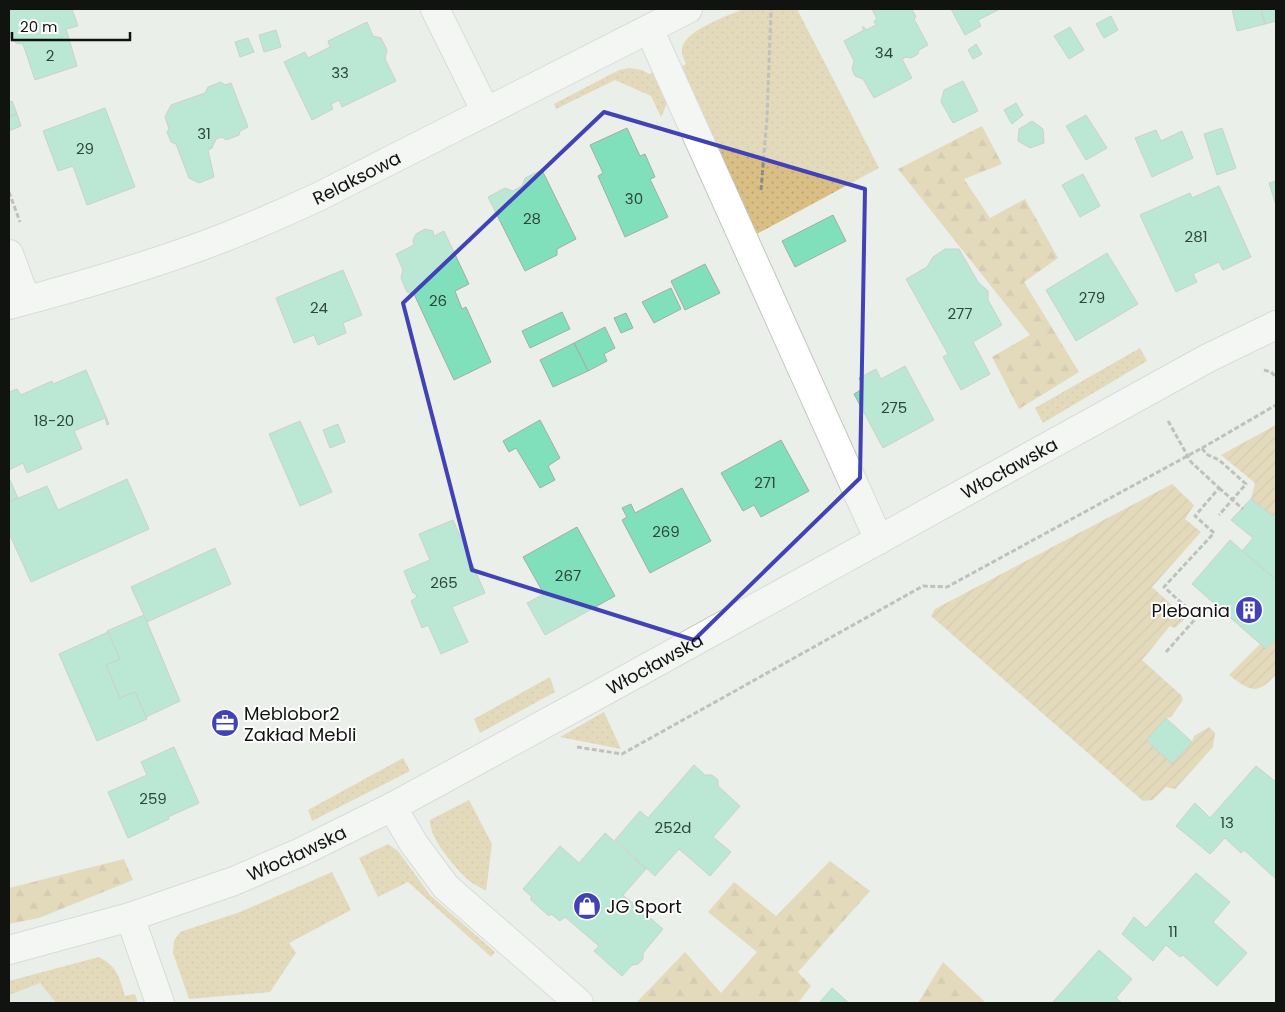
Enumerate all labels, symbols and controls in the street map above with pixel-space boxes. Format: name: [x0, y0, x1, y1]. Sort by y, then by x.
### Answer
scale bar: [12, 10, 130, 42]
text: 20 m: [20, 16, 58, 37]
house number: 34: [875, 42, 893, 63]
house number: 2: [46, 45, 54, 66]
house number: 33: [331, 62, 349, 83]
house number: 31: [197, 123, 211, 144]
house number: 29: [76, 138, 94, 159]
street label: Relaksowa: [308, 145, 405, 210]
house number: 30: [625, 188, 643, 209]
house number: 28: [523, 208, 541, 229]
house number: 281: [1185, 226, 1207, 247]
house number: 279: [1079, 287, 1105, 308]
house number: 26: [429, 290, 447, 311]
house number: 24: [310, 297, 328, 318]
house number: 277: [947, 303, 973, 324]
house number: 275: [881, 397, 907, 418]
house number: 18-20: [34, 410, 74, 431]
street label: Włocławska: [956, 431, 1062, 505]
house number: 271: [754, 472, 776, 493]
house number: 269: [652, 521, 680, 542]
house number: 267: [555, 565, 581, 586]
house number: 265: [430, 572, 458, 593]
building icon: Plebania: [1234, 595, 1264, 625]
place label: Plebania: [1152, 598, 1230, 623]
street label: Włocławska: [602, 627, 707, 700]
place label: Meblobor2 Zakład Mebli: [244, 701, 357, 747]
office icon: Meblobor2 Zakład Mebli: [210, 708, 240, 738]
house number: 259: [139, 788, 167, 809]
house number: 13: [1220, 812, 1234, 833]
house number: 252d: [655, 817, 691, 838]
street label: Włocławska: [243, 819, 350, 886]
shop icon: JG Sport: [572, 891, 602, 921]
place label: JG Sport: [606, 894, 682, 919]
house number: 11: [1168, 921, 1178, 942]

